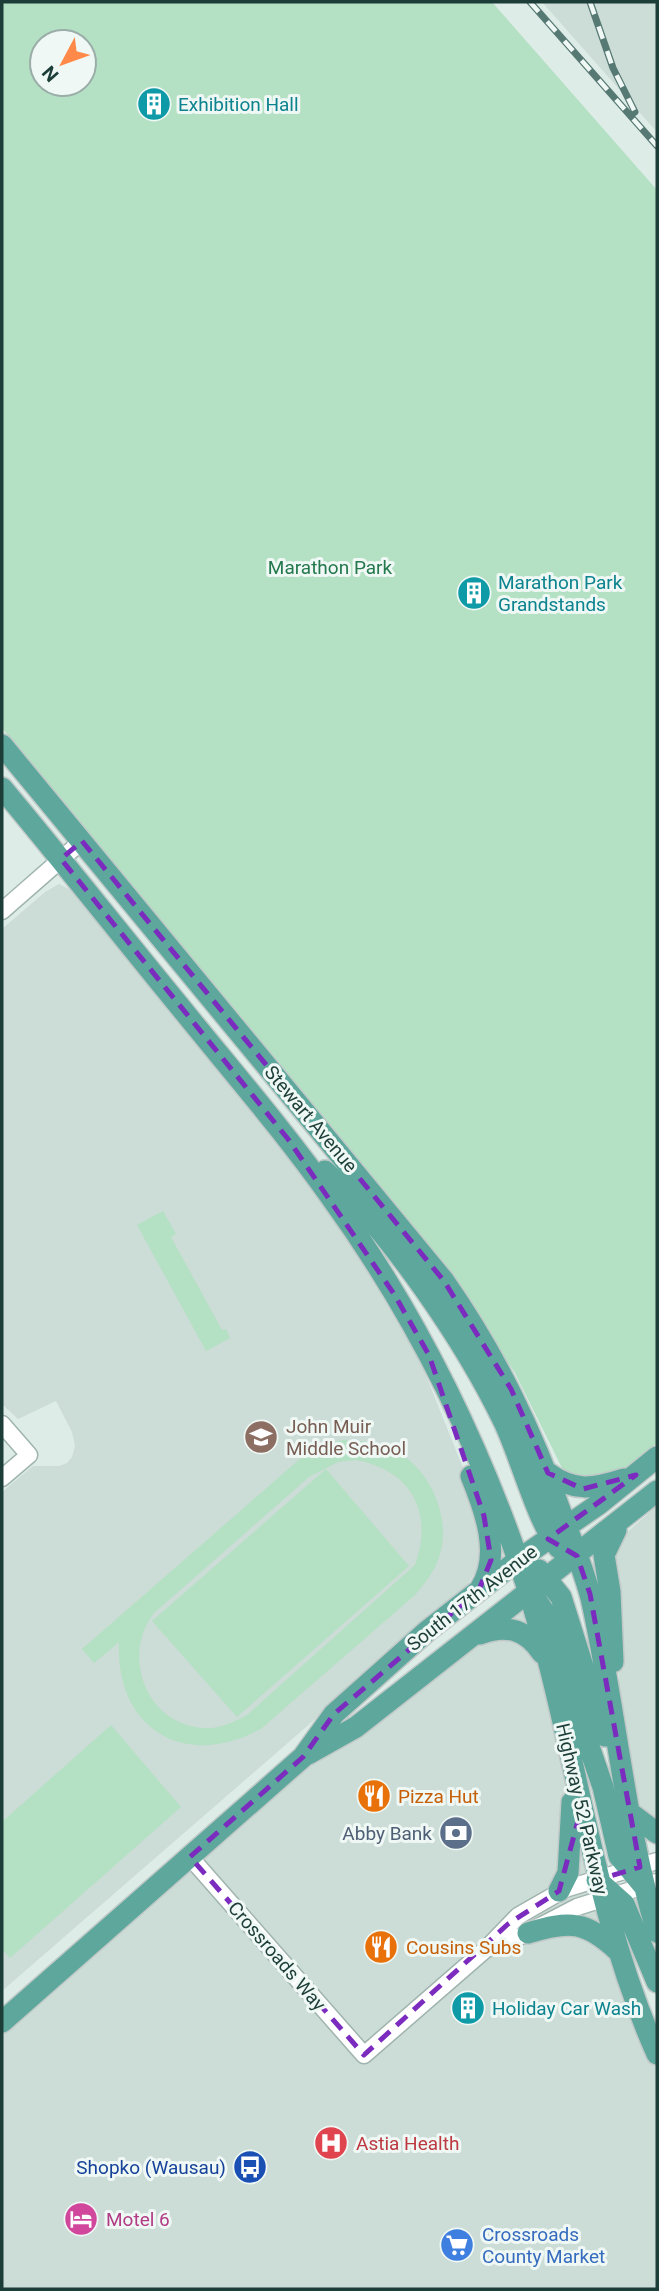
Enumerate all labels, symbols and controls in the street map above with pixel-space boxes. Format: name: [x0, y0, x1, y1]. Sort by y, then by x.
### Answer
north arrow: [28, 28, 98, 98]
text: N: [37, 61, 64, 86]
building icon: Exhibition Hall: [135, 85, 173, 123]
place label: Exhibition Hall: [178, 93, 299, 116]
park label: Marathon Park: [268, 556, 393, 579]
place label: Marathon Park Grandstands: [498, 571, 623, 616]
building icon: Marathon Park Grandstands: [455, 574, 493, 612]
street label: Stewart Avenue: [260, 1061, 362, 1177]
place label: John Muir Middle School: [286, 1415, 406, 1460]
school or university icon: John Muir Middle School: [242, 1418, 280, 1456]
street label: South 17th Avenue: [402, 1540, 542, 1656]
street label: Highway 52 Parkway: [551, 1721, 613, 1897]
restaurant icon: Pizza Hut: [355, 1777, 393, 1815]
place label: Pizza Hut: [398, 1785, 479, 1808]
bank icon: Abby Bank: [437, 1814, 475, 1852]
place label: Abby Bank: [342, 1822, 432, 1845]
street label: Crossroads Way: [223, 1897, 331, 2015]
restaurant icon: Cousins Subs: [362, 1928, 400, 1966]
place label: Cousins Subs: [406, 1936, 521, 1959]
building icon: Holiday Car Wash: [449, 1989, 487, 2027]
place label: Holiday Car Wash: [492, 1997, 641, 2020]
hospital icon: Astia Health: [312, 2124, 350, 2162]
place label: Astia Health: [356, 2132, 459, 2155]
bus stop icon: Shopko (Wausau): [231, 2148, 269, 2186]
place label: Shopko (Wausau): [76, 2156, 226, 2179]
hotel icon: Motel 6: [62, 2200, 100, 2238]
place label: Motel 6: [106, 2208, 170, 2231]
place label: Crossroads County Market: [482, 2223, 605, 2268]
supermarket icon: Crossroads County Market: [438, 2226, 476, 2264]

